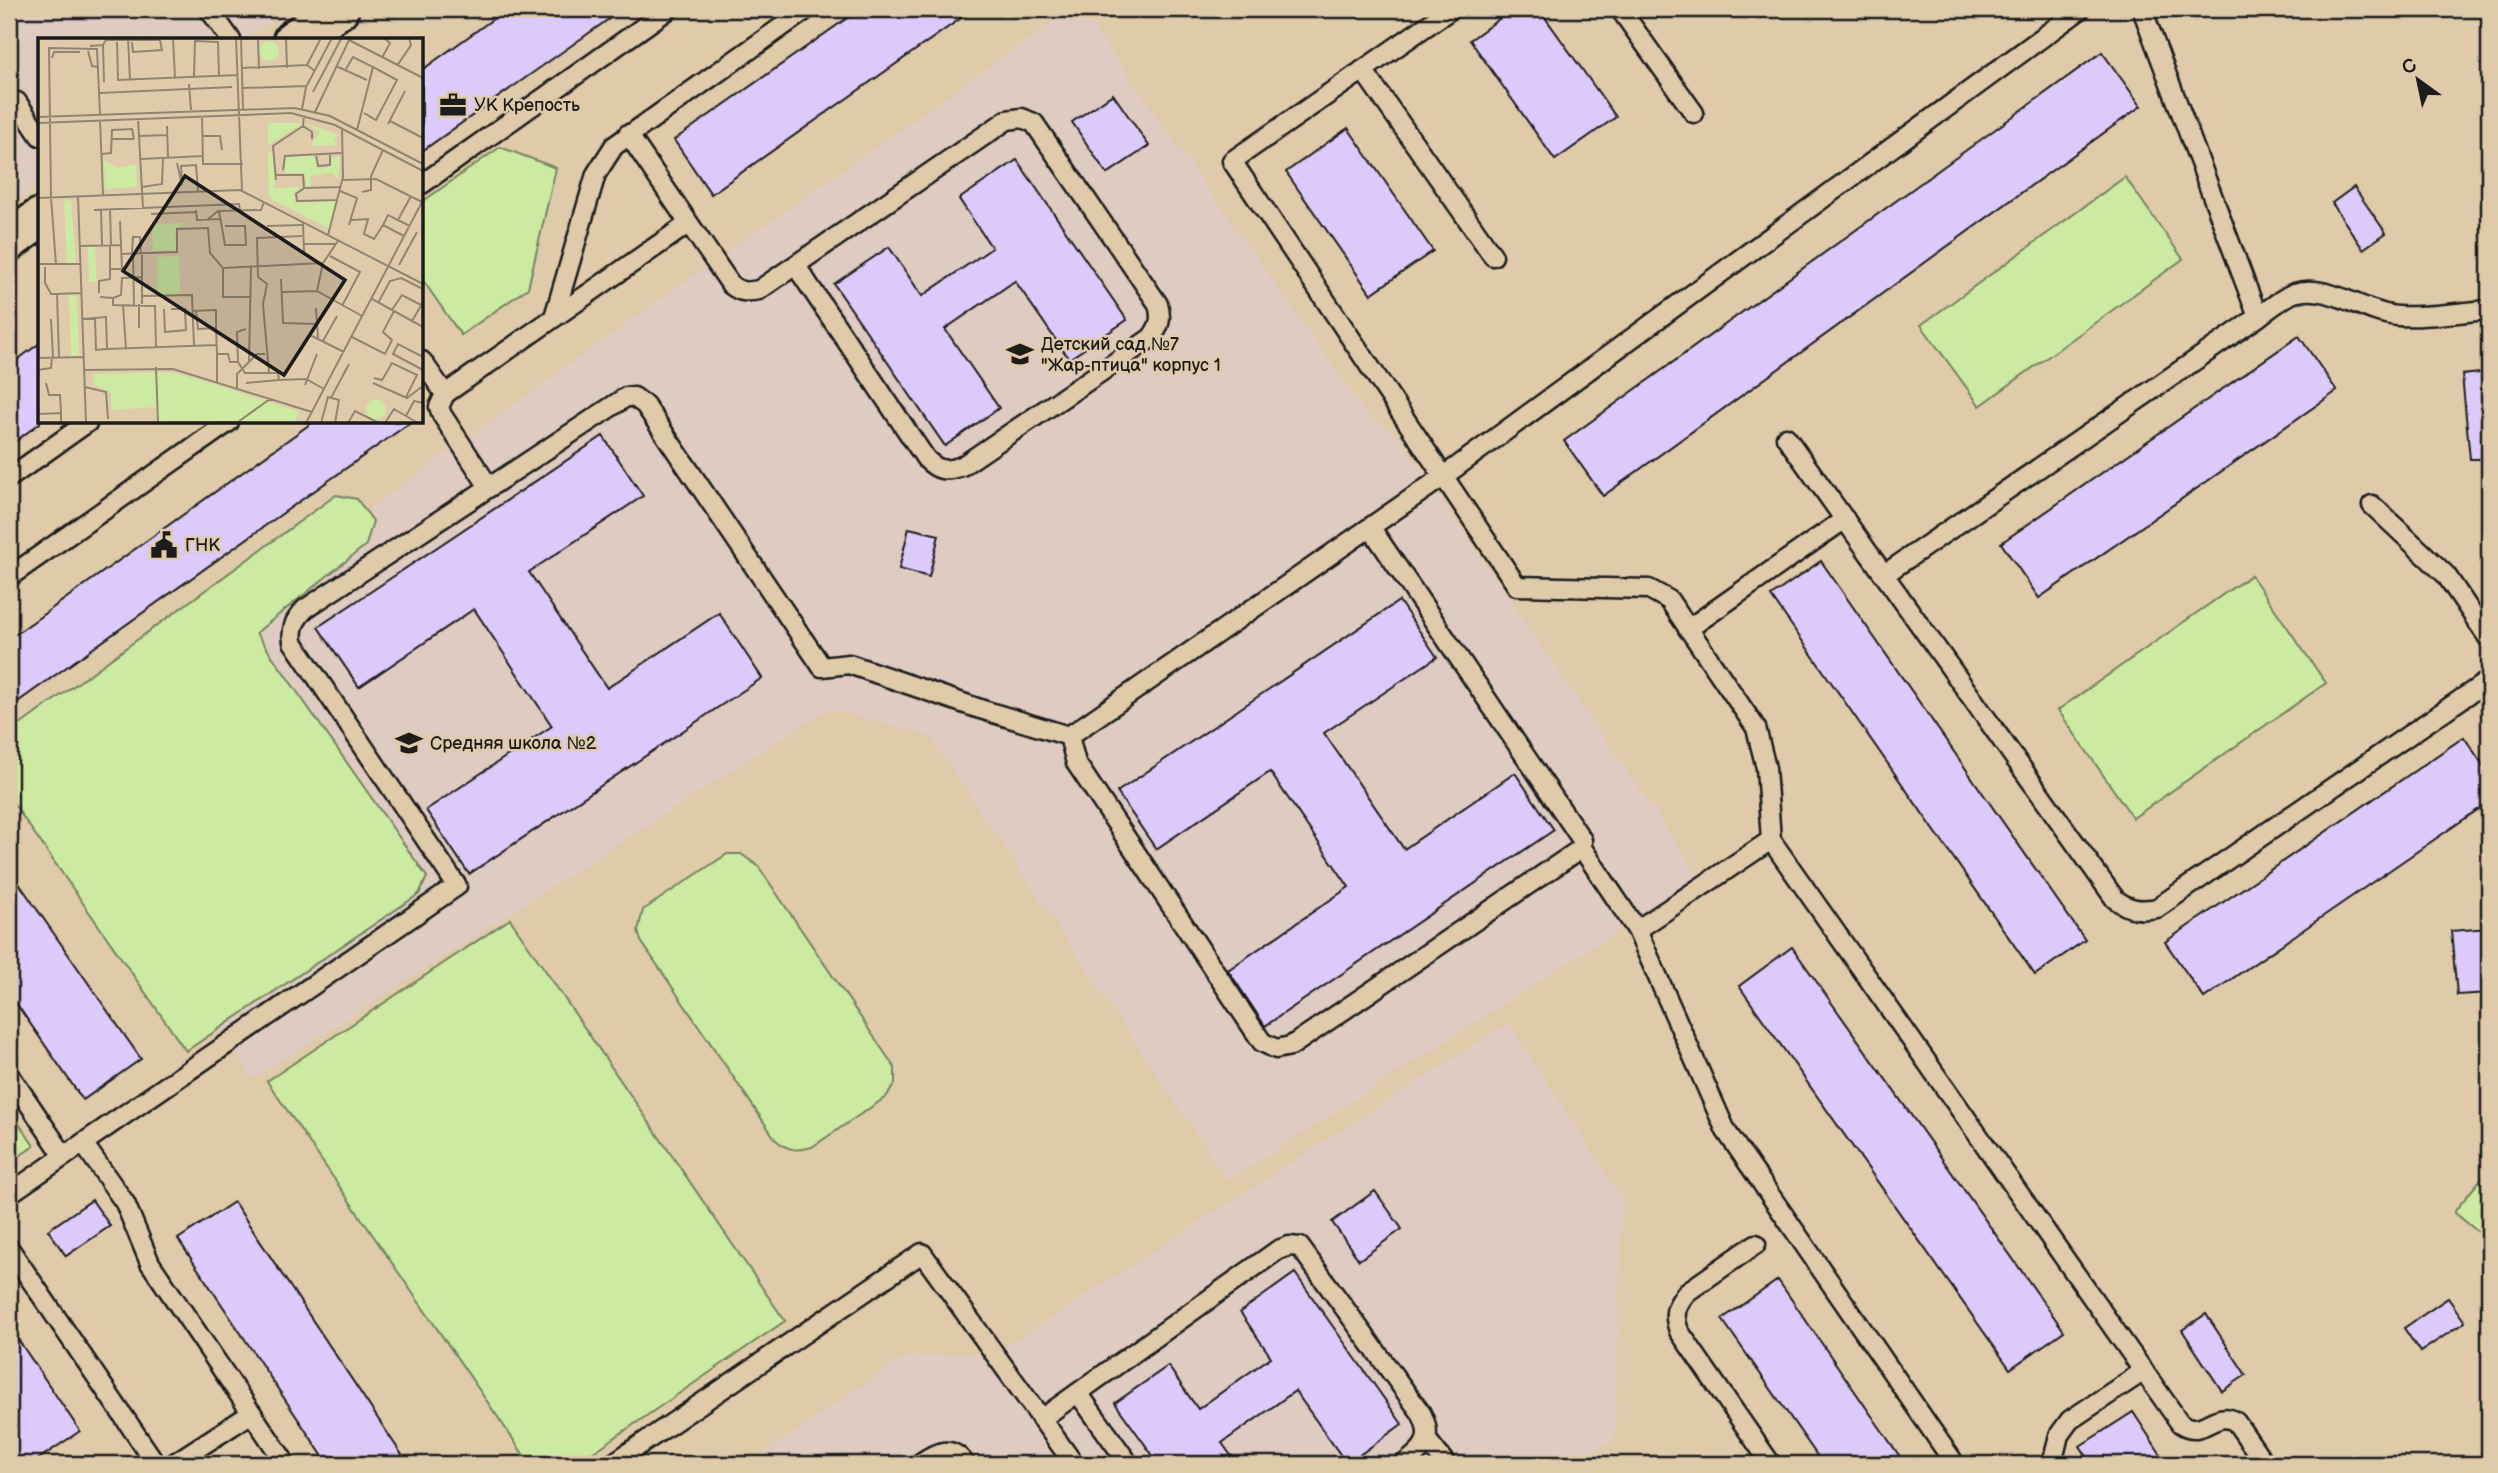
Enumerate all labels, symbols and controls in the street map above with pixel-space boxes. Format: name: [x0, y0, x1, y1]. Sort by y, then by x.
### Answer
inset map: [38, 38, 424, 424]
north arrow: [2382, 46, 2452, 116]
text: С: [2398, 54, 2421, 80]
office icon: УК Крепость: [438, 90, 468, 120]
place label: УК Крепость: [474, 95, 580, 116]
place label: Детский сад №7 "Жар-птица" корпус 1: [1041, 334, 1221, 376]
school or university icon: Детский сад №7 "Жар-птица" корпус 1: [1005, 339, 1035, 369]
public building icon: ГНК: [149, 530, 179, 560]
place label: ГНК: [185, 535, 220, 556]
school or university icon: Средняя школа №2: [394, 728, 424, 758]
place label: Средняя школа №2: [430, 733, 597, 754]

